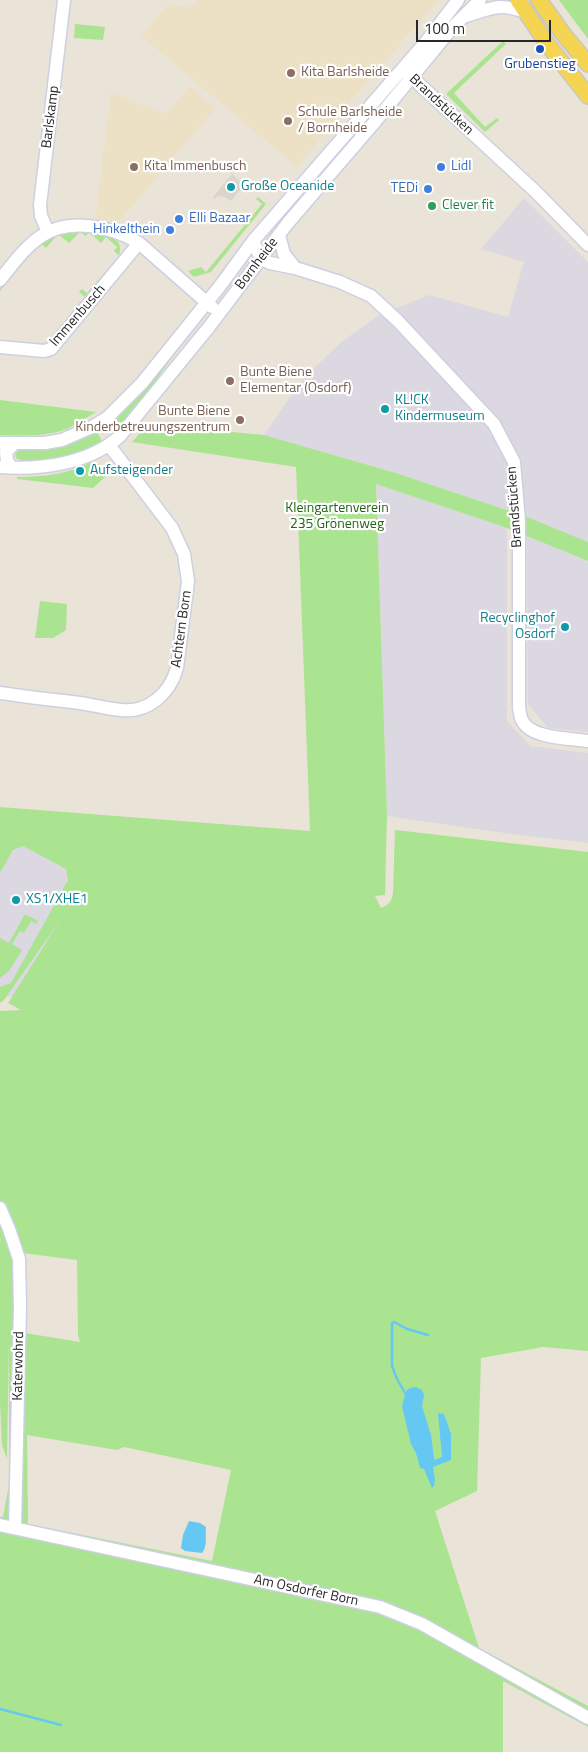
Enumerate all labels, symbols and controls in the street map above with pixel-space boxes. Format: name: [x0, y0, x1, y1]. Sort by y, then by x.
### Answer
scale bar: [418, 10, 553, 42]
text: 100 m: [424, 17, 465, 40]
marker: Grubenstieg: [534, 43, 546, 55]
place label: Grubenstieg: [504, 57, 576, 73]
place label: Kita Barlsheide: [301, 65, 389, 81]
marker: Kita Barlsheide: [285, 67, 297, 79]
street label: Brandstücken: [405, 71, 477, 139]
street label: Barlskamp: [39, 85, 63, 149]
place label: Schule Barlsheide / Bornheide: [298, 105, 402, 138]
marker: Schule Barlsheide / Bornheide: [282, 115, 294, 127]
place label: Kita Immenbusch: [144, 159, 246, 175]
place label: Lidl: [451, 159, 471, 175]
marker: Kita Immenbusch: [128, 161, 140, 173]
marker: Lidl: [435, 161, 447, 173]
place label: Große Oceanide: [241, 179, 334, 195]
marker: Große Oceanide: [225, 181, 237, 193]
place label: TEDi: [391, 181, 418, 197]
marker: TEDi: [422, 183, 434, 195]
place label: Clever fit: [442, 198, 494, 214]
marker: Clever fit: [426, 200, 438, 212]
place label: Elli Bazaar: [189, 211, 250, 227]
marker: Elli Bazaar: [173, 213, 185, 225]
place label: Hinkelthein: [93, 222, 160, 238]
marker: Hinkelthein: [164, 224, 176, 236]
street label: Bornheide: [232, 235, 282, 293]
street label: Immenbusch: [47, 282, 109, 350]
place label: Bunte Biene Elementar (Osdorf): [240, 365, 351, 398]
marker: Bunte Biene Elementar (Osdorf): [224, 375, 236, 387]
place label: KL!CK Kindermuseum: [395, 393, 485, 426]
marker: KL!CK Kindermuseum: [379, 403, 391, 415]
place label: Bunte Biene Kinderbetreuungszentrum: [75, 404, 230, 437]
marker: Bunte Biene Kinderbetreuungszentrum: [234, 414, 246, 426]
place label: Aufsteigender: [90, 463, 173, 479]
marker: Aufsteigender: [74, 465, 86, 477]
street label: Brandstücken: [504, 466, 526, 548]
park label: Kleingartenverein 235 Grönenweg: [285, 501, 389, 534]
street label: Achtern Born: [168, 589, 196, 669]
place label: Recyclinghof Osdorf: [480, 611, 555, 644]
marker: Recyclinghof Osdorf: [559, 621, 571, 633]
place label: XS1/XHE1: [26, 892, 88, 908]
marker: XS1/XHE1: [10, 894, 22, 906]
street label: Katerwohrd: [10, 1331, 28, 1401]
street label: Am Osdorfer Born: [252, 1572, 360, 1610]

